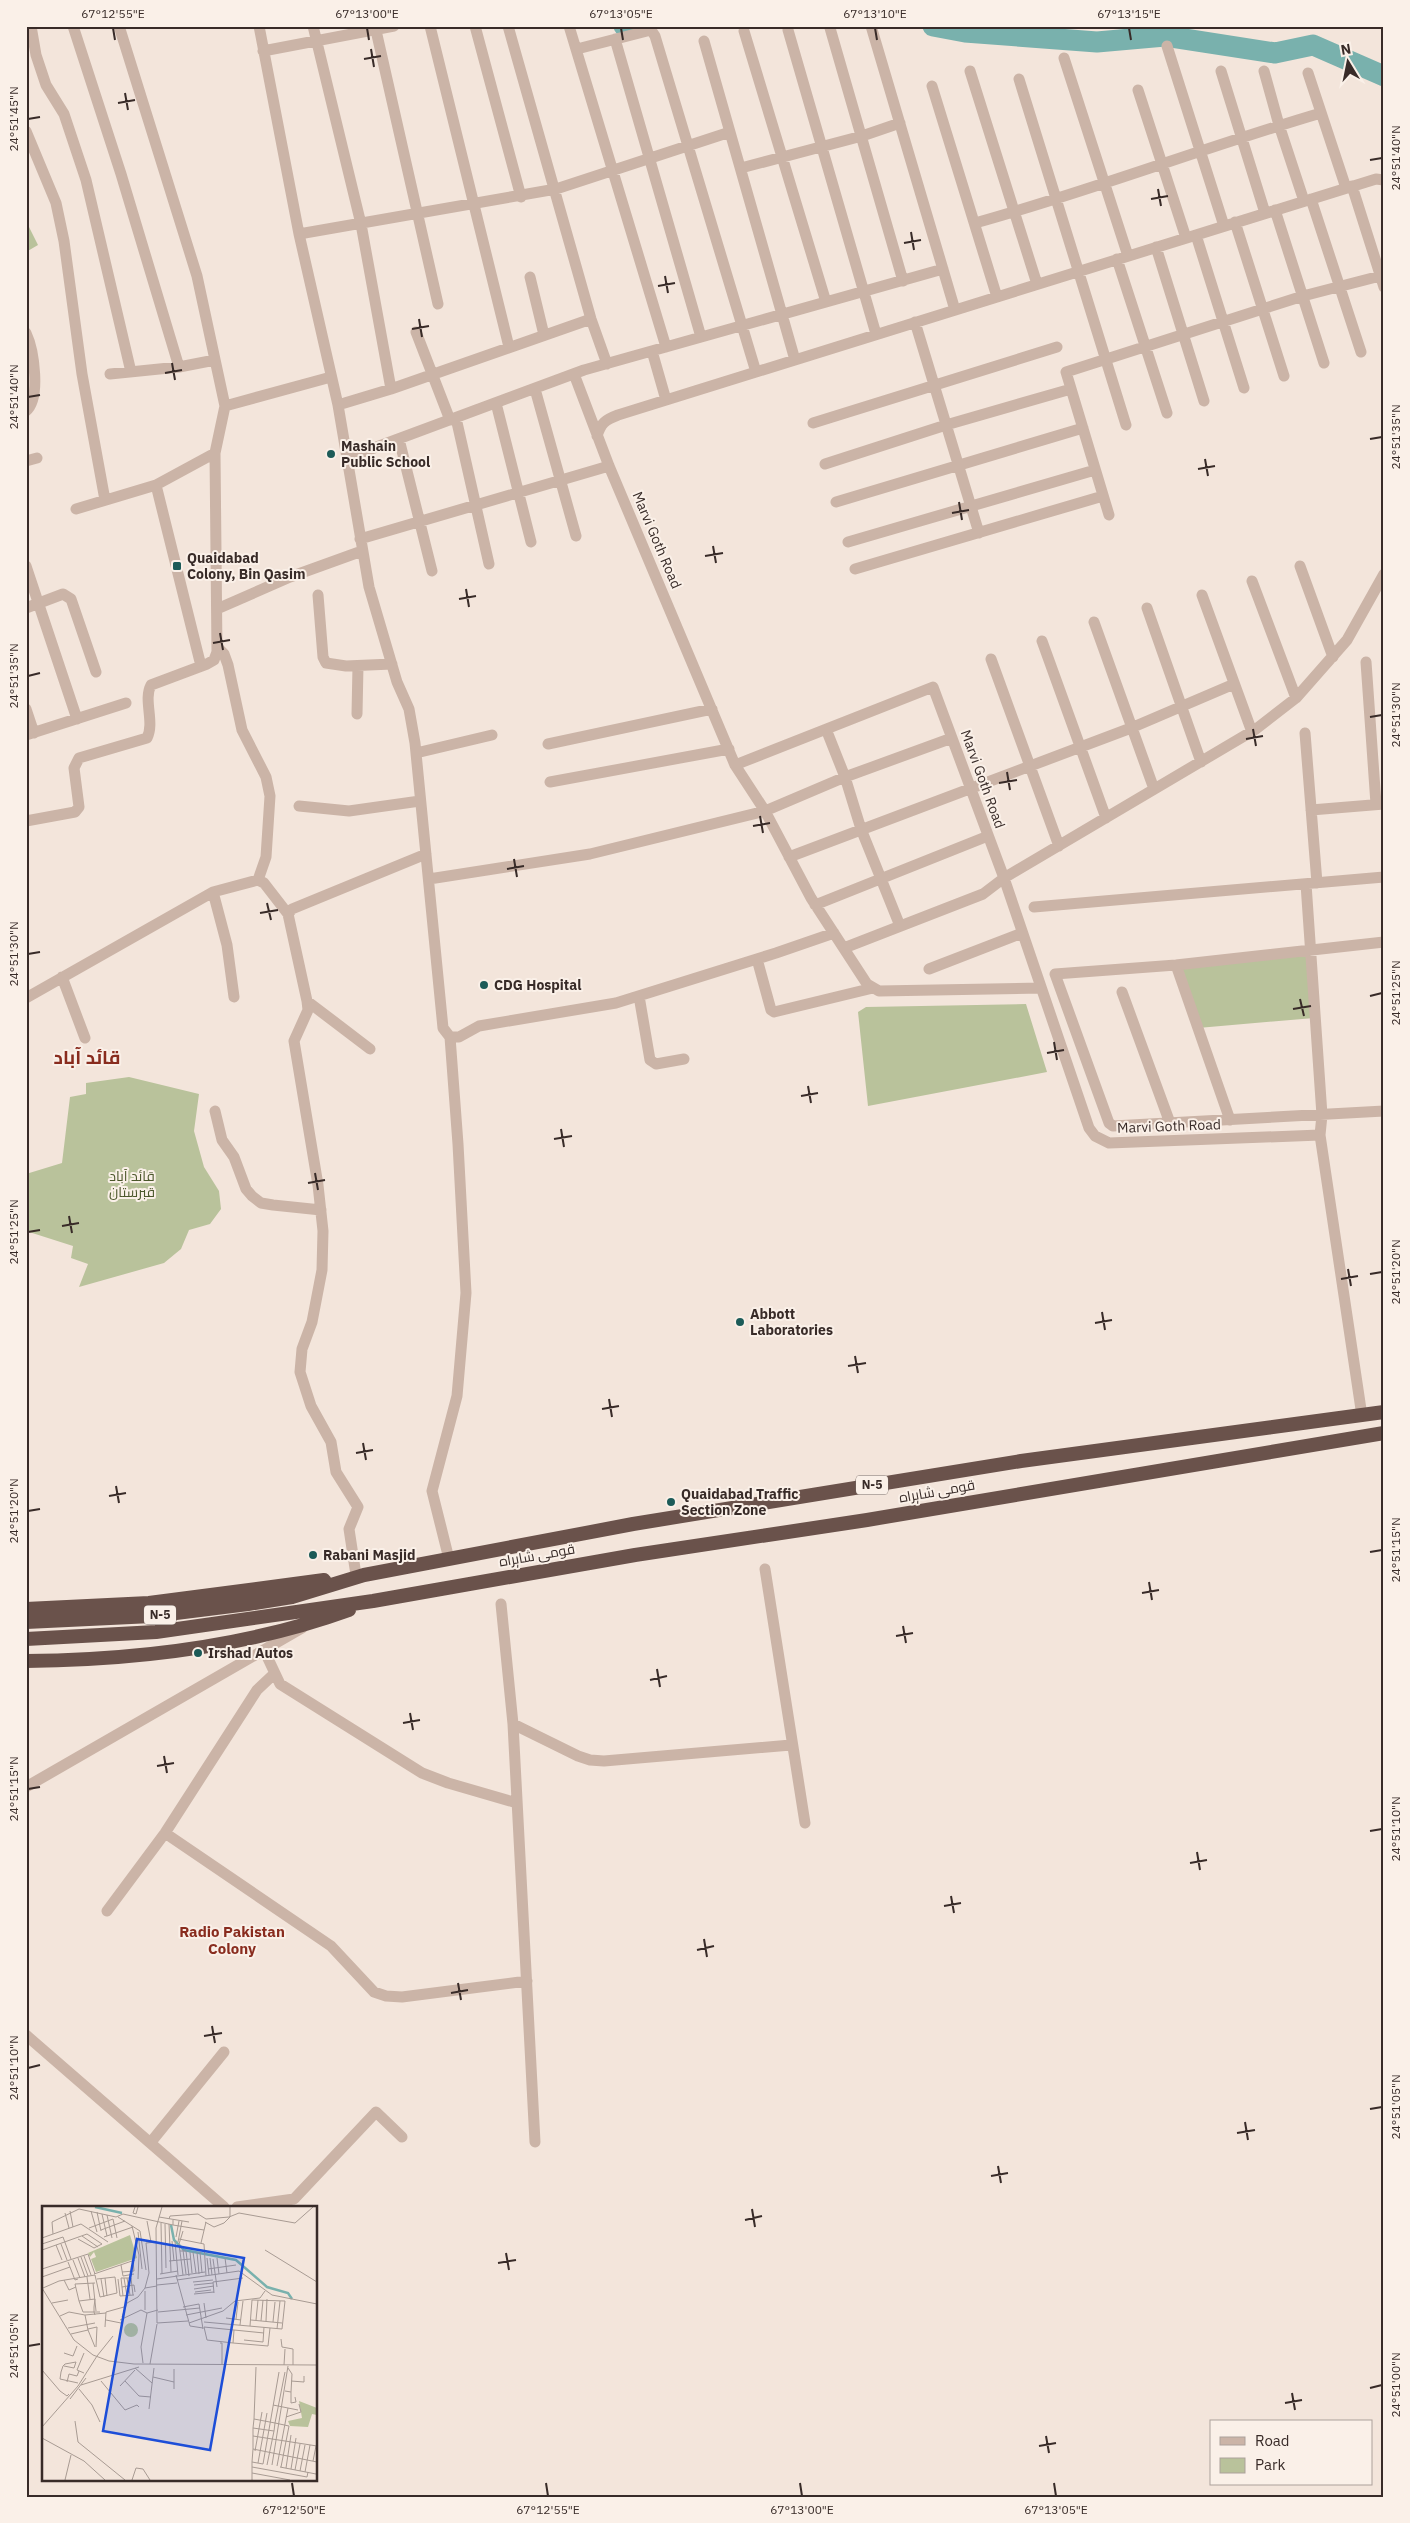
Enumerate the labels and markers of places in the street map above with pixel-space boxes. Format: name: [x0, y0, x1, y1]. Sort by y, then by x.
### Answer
place label: Mashain Public School: [341, 437, 430, 471]
marker: Mashain Public School: [325, 448, 337, 460]
place label: Quaidabad Colony, Bin Qasim: [187, 549, 305, 583]
marker: Quaidabad Colony, Bin Qasim: [171, 560, 183, 572]
place label: CDG Hospital: [494, 976, 581, 994]
marker: CDG Hospital: [478, 979, 490, 991]
place label: Abbott Laboratories: [750, 1305, 833, 1339]
marker: Abbott Laboratories: [734, 1316, 746, 1328]
place label: Quaidabad Traffic Section Zone: [681, 1485, 798, 1519]
marker: Quaidabad Traffic Section Zone: [665, 1496, 677, 1508]
place label: Rabani Masjid: [323, 1546, 415, 1564]
marker: Rabani Masjid: [307, 1549, 319, 1561]
place label: Irshad Autos: [208, 1644, 293, 1662]
marker: Irshad Autos: [192, 1647, 204, 1659]

